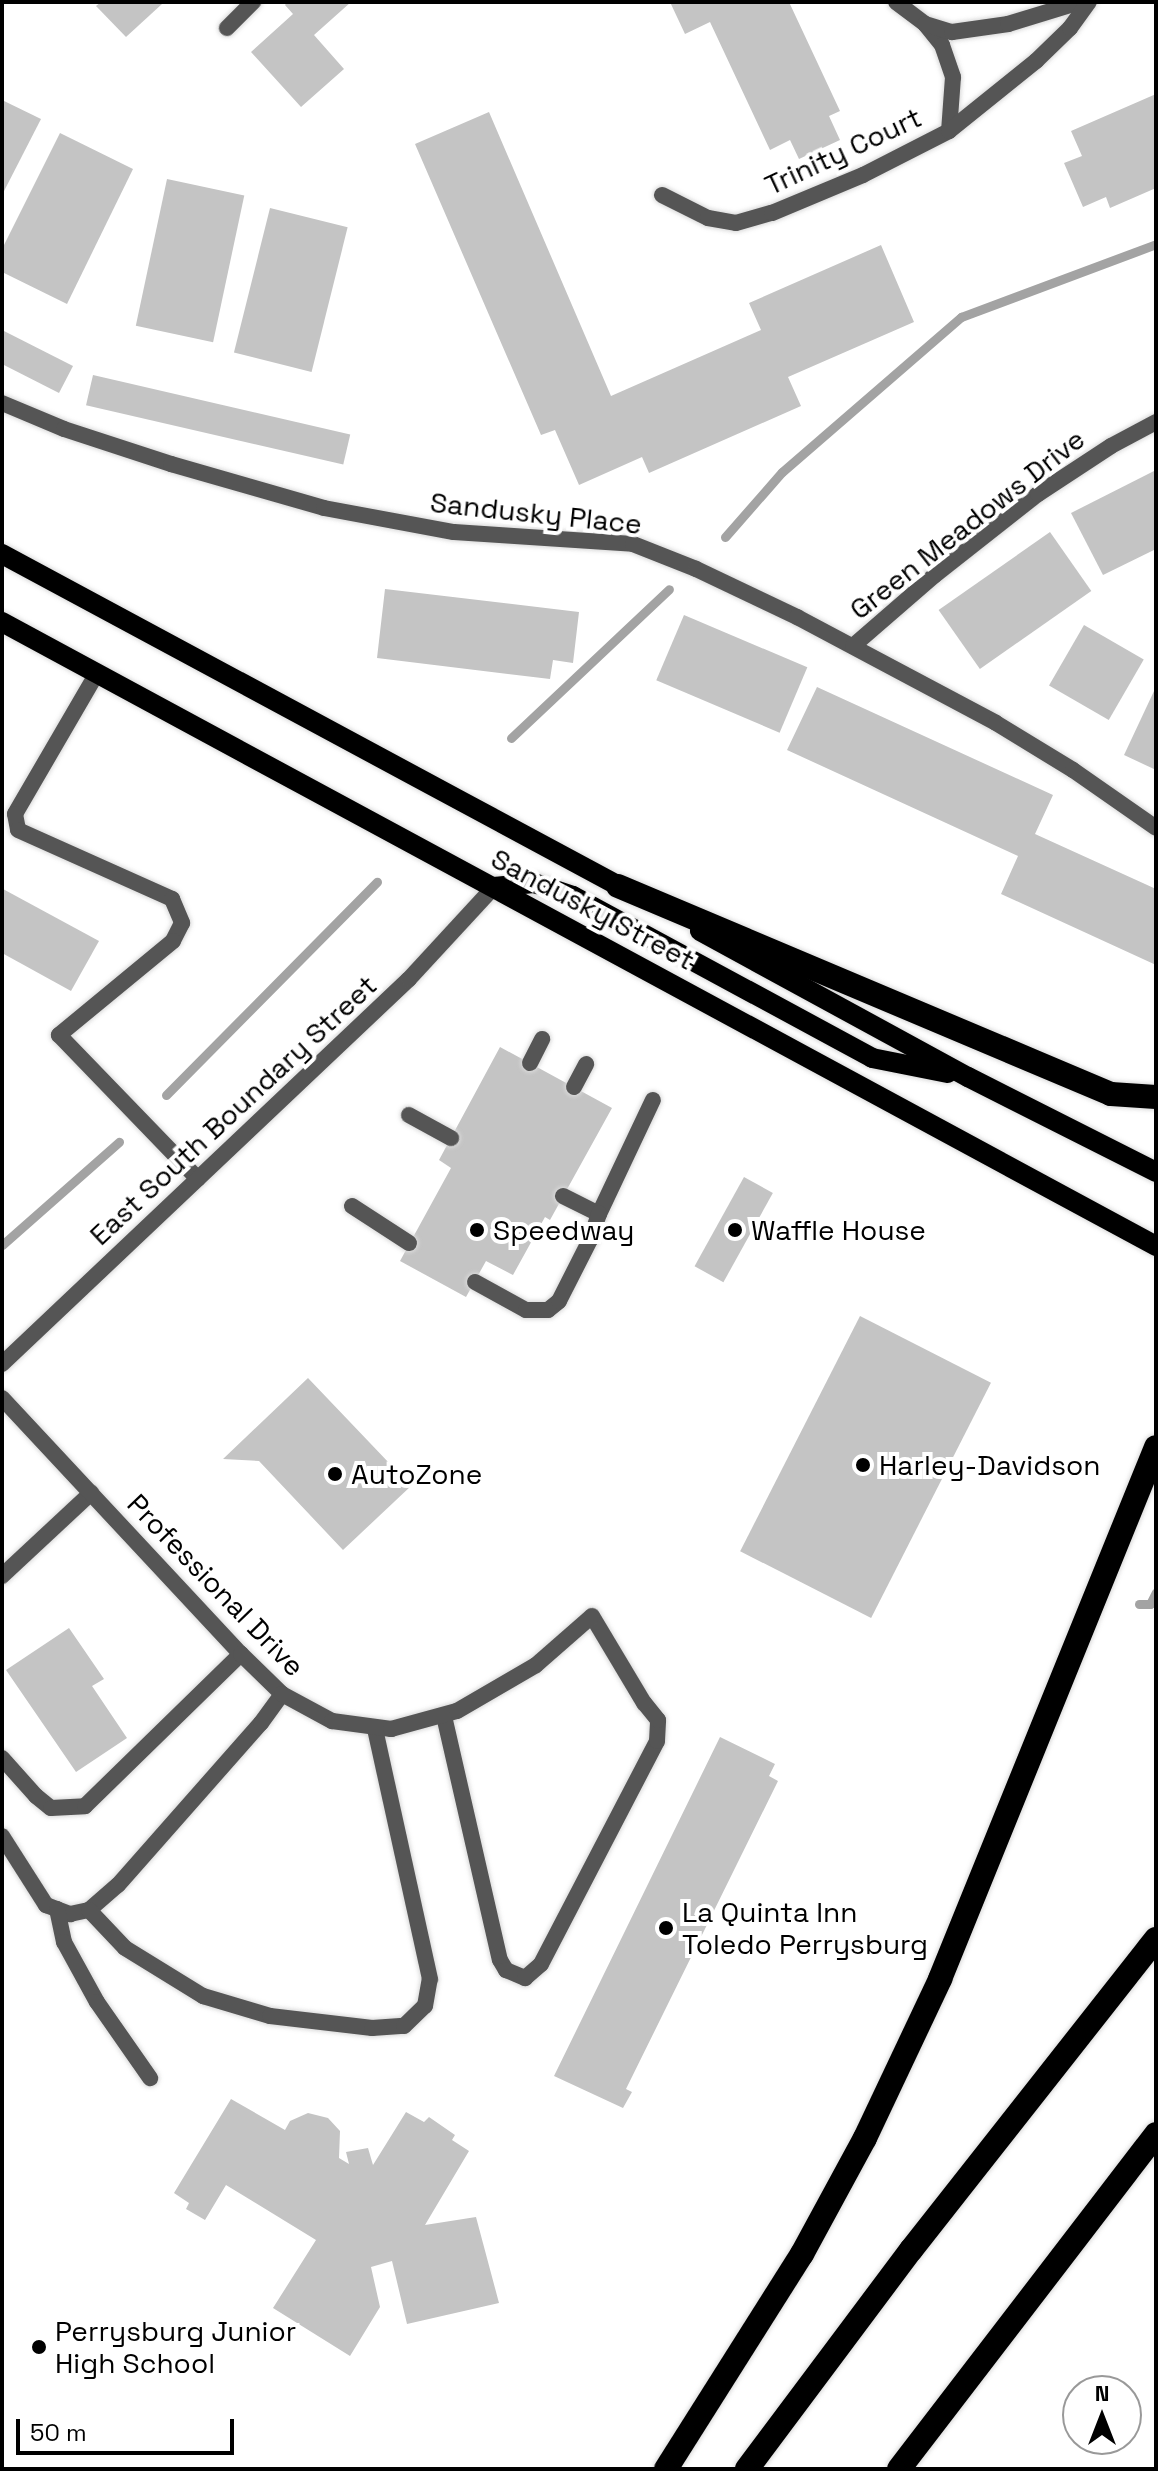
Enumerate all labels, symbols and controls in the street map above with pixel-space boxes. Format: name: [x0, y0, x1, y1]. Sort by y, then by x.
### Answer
street label: Trinity Court: [759, 100, 927, 202]
street label: Green Meadows Drive: [843, 422, 1091, 626]
street label: Sandusky Place: [429, 485, 643, 541]
street label: Sandusky Street: [486, 841, 700, 977]
street label: East South Boundary Street: [83, 968, 383, 1252]
place label: Speedway: [493, 1213, 634, 1247]
place label: Waffle House: [751, 1213, 926, 1247]
marker: Speedway: [468, 1221, 486, 1239]
marker: Waffle House: [726, 1221, 744, 1239]
place label: Harley-Davidson: [879, 1448, 1100, 1482]
marker: Harley-Davidson: [854, 1456, 872, 1474]
place label: AutoZone: [351, 1457, 482, 1491]
marker: AutoZone: [326, 1465, 344, 1483]
street label: Professional Drive: [121, 1487, 311, 1683]
place label: La Quinta Inn Toledo Perrysburg: [682, 1895, 928, 1961]
marker: La Quinta Inn Toledo Perrysburg: [657, 1919, 675, 1937]
place label: Perrysburg Junior High School: [55, 2314, 296, 2380]
marker: Perrysburg Junior High School: [30, 2338, 48, 2356]
north arrow: [1062, 2375, 1142, 2455]
text: N: [1095, 2379, 1109, 2407]
scale bar: [20, 2403, 238, 2453]
text: 50 m: [30, 2417, 87, 2448]

